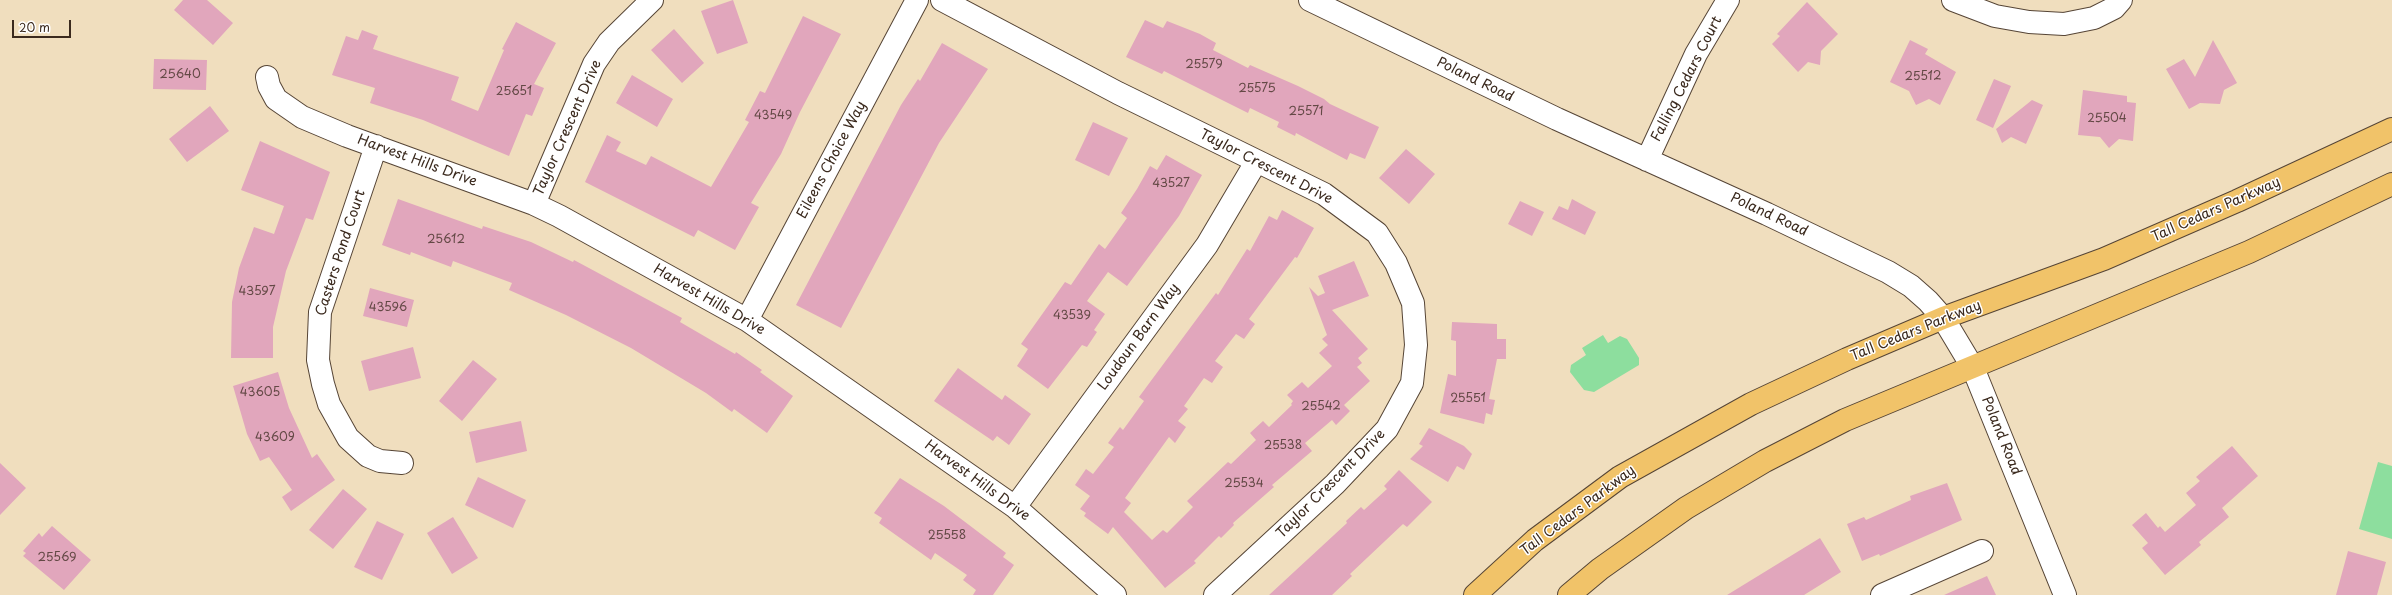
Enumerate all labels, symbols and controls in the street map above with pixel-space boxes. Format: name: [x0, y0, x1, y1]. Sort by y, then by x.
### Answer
scale bar: [14, 12, 73, 38]
street label: Falling Cedars Court: [1648, 14, 1726, 144]
text: 20 m: [19, 18, 50, 36]
street label: Poland Road: [1434, 54, 1516, 106]
street label: Taylor Crescent Drive: [530, 58, 606, 198]
house number: 25579: [1185, 58, 1223, 72]
house number: 25640: [159, 68, 201, 82]
house number: 25512: [1905, 70, 1941, 84]
house number: 25575: [1238, 82, 1276, 96]
house number: 25651: [496, 85, 532, 99]
street label: Eileens Choice Way: [794, 98, 870, 222]
house number: 25571: [1289, 105, 1323, 119]
house number: 43549: [754, 109, 792, 123]
house number: 25504: [2087, 112, 2127, 126]
street label: Taylor Crescent Drive: [1197, 126, 1335, 208]
street label: Harvest Hills Drive: [355, 132, 479, 190]
street label: Tall Cedars Parkway: [2149, 174, 2283, 246]
house number: 43527: [1152, 177, 1190, 191]
street label: Casters Pond Court: [313, 188, 369, 318]
street label: Poland Road: [1728, 190, 1810, 240]
house number: 25612: [427, 233, 465, 247]
street label: Harvest Hills Drive: [650, 261, 768, 339]
street label: Loudoun Barn Way: [1095, 280, 1183, 394]
house number: 43597: [238, 285, 276, 299]
street label: Tall Cedars Parkway: [1848, 297, 1984, 365]
house number: 43596: [369, 301, 407, 315]
house number: 43539: [1053, 309, 1091, 323]
house number: 43605: [240, 386, 280, 400]
house number: 25551: [1450, 392, 1486, 406]
street label: Poland Road: [1978, 394, 2024, 478]
house number: 25542: [1301, 400, 1341, 414]
street label: Taylor Crescent Drive: [1273, 426, 1389, 542]
house number: 43609: [255, 431, 295, 445]
street label: Harvest Hills Drive: [921, 437, 1033, 525]
house number: 25538: [1264, 439, 1302, 453]
street label: Tall Cedars Parkway: [1517, 462, 1639, 560]
house number: 25534: [1224, 477, 1264, 491]
house number: 25558: [928, 529, 966, 543]
house number: 25569: [38, 551, 76, 565]

